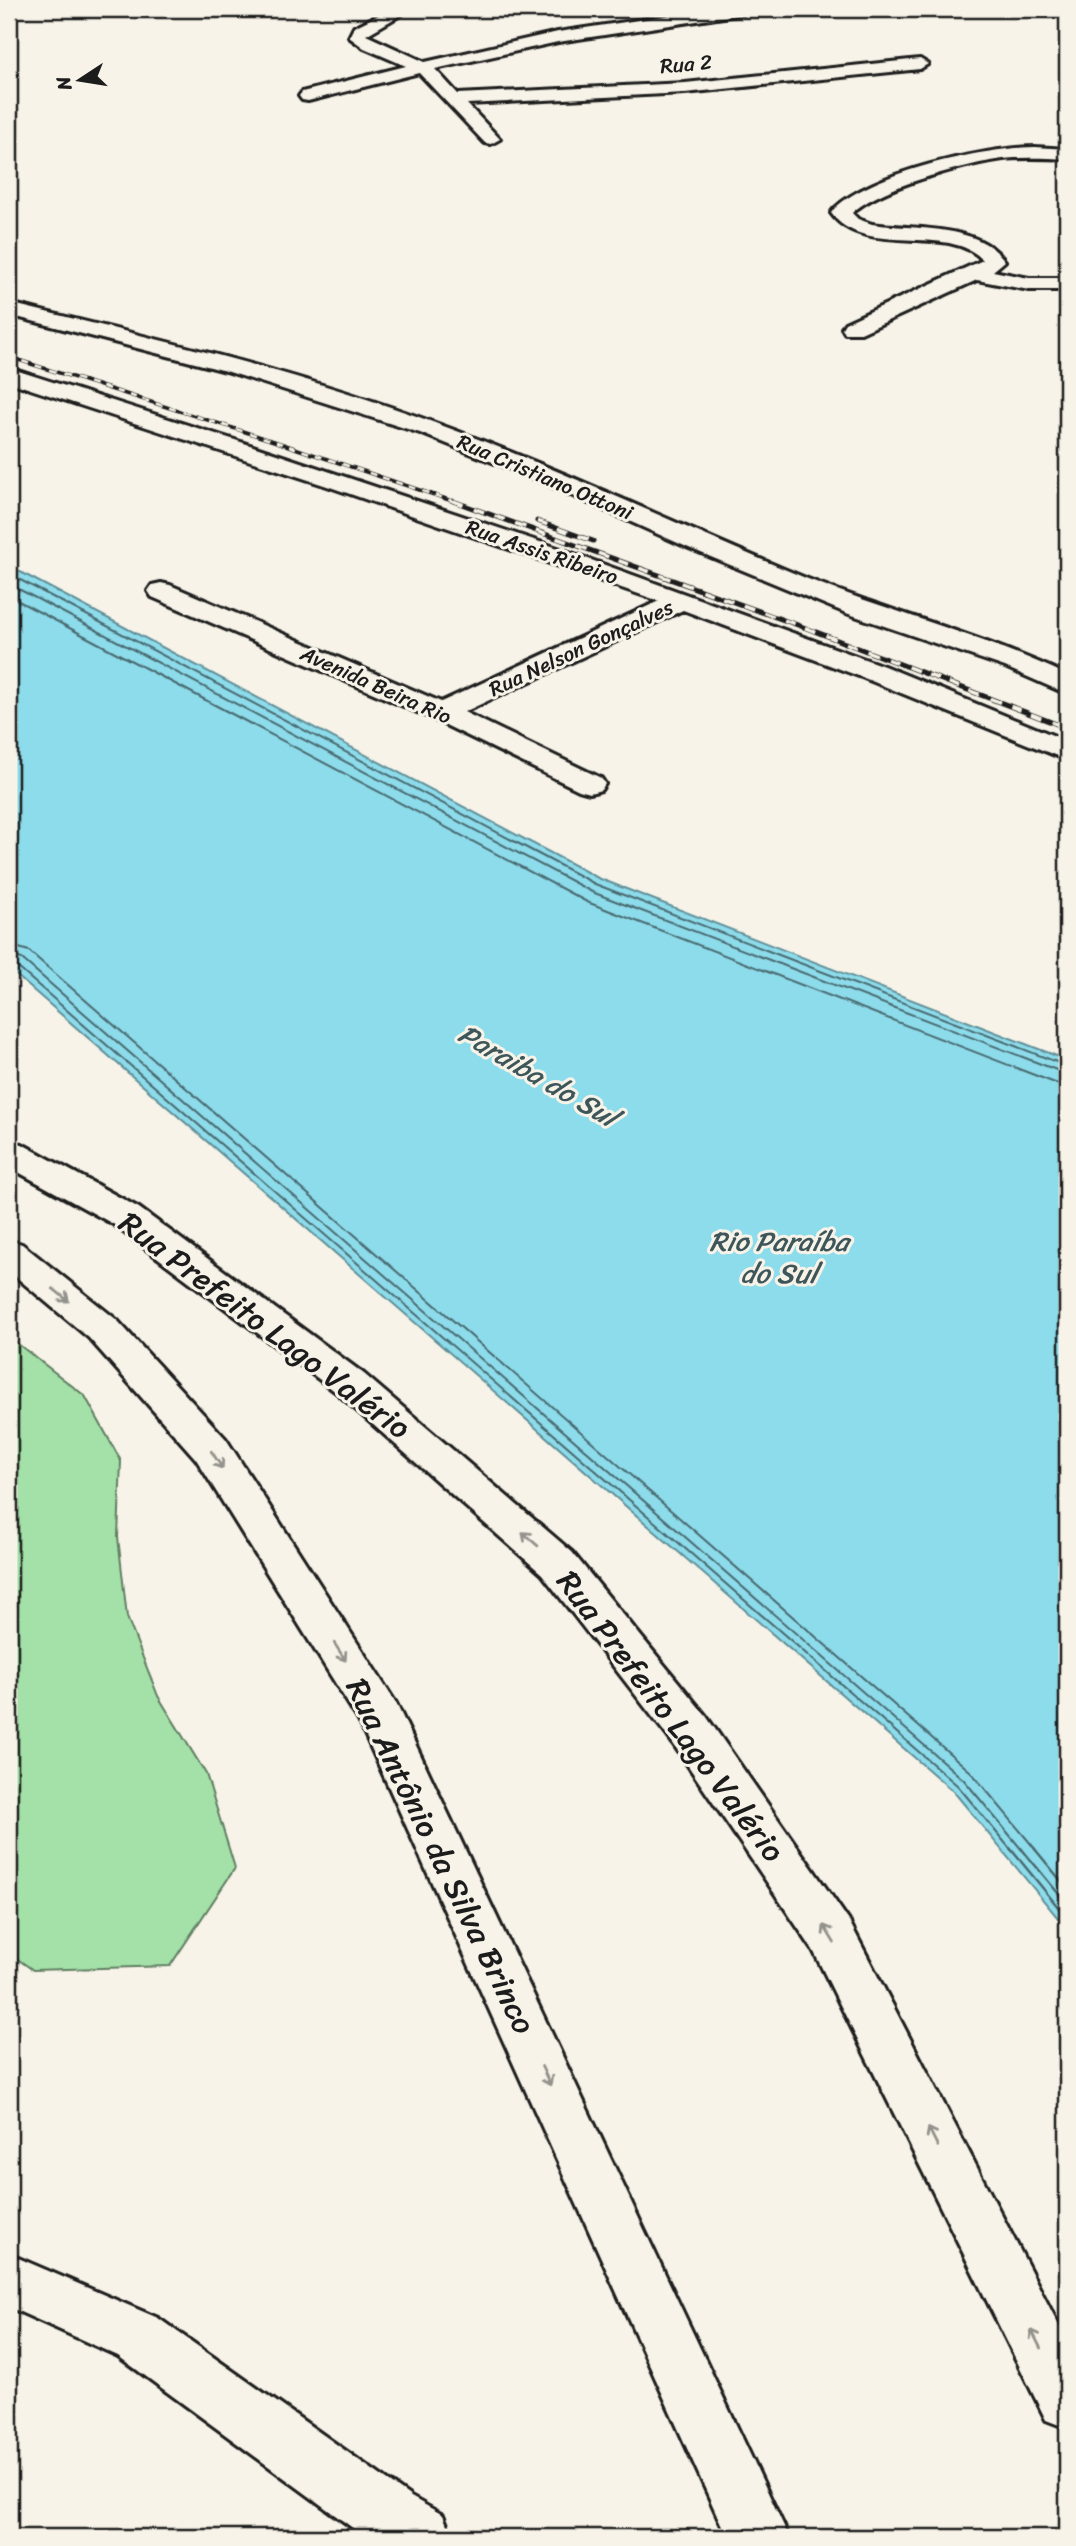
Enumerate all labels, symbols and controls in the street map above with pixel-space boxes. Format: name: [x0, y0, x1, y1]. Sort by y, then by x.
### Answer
street label: Rua 2: [658, 43, 714, 85]
north arrow: [46, 46, 116, 116]
text: N: [46, 73, 82, 94]
street label: Rua Cristiano Ottoni: [451, 423, 640, 532]
street label: Rua Assis Ribeiro: [461, 508, 624, 596]
street label: Rua Nelson Gonçalves: [482, 588, 680, 708]
street label: Avenida Beira Rio: [293, 634, 458, 735]
water label: Paraiba do Sul: [449, 1010, 632, 1144]
street label: Rua Prefeito Lago Valério: [106, 1196, 424, 1455]
water label: Rio Paraíba do Sul: [710, 1217, 852, 1298]
one-way arrow: [52, 1287, 70, 1303]
one-way arrow: [210, 1450, 225, 1469]
one-way arrow: [521, 1531, 539, 1547]
street label: Rua Prefeito Lago Valério: [541, 1557, 800, 1875]
one-way arrow: [333, 1641, 347, 1661]
street label: Rua Antônio da Silva Brinco: [329, 1668, 552, 2044]
one-way arrow: [822, 1925, 836, 1945]
one-way arrow: [540, 2065, 553, 2086]
one-way arrow: [926, 2127, 940, 2148]
one-way arrow: [1029, 2329, 1043, 2350]

